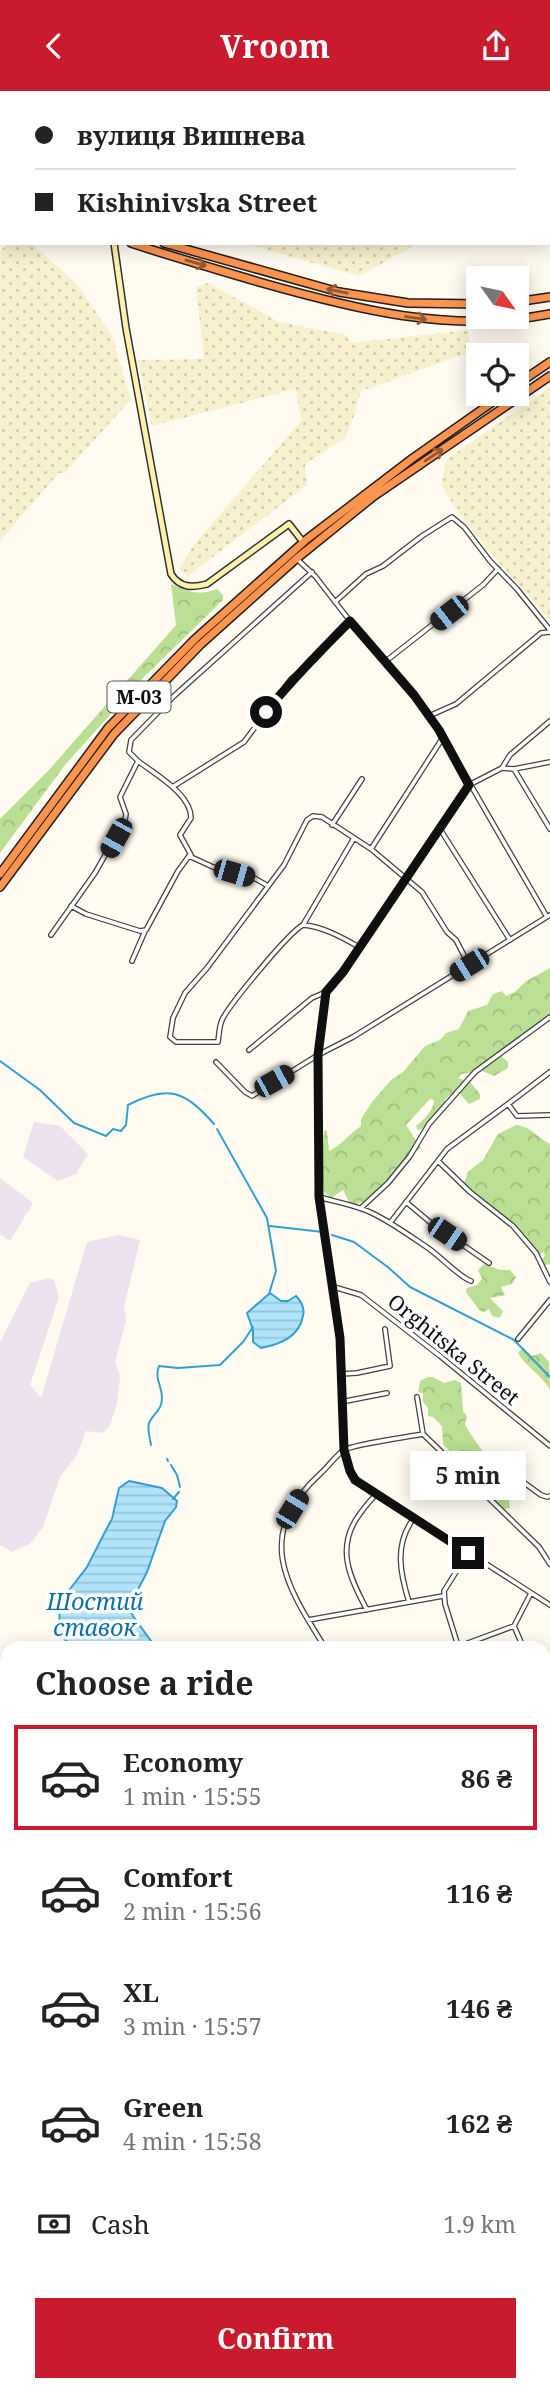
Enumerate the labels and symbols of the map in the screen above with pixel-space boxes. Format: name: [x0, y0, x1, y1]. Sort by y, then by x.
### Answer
one-way arrow: [185, 258, 207, 271]
north arrow: [466, 266, 528, 329]
one-way arrow: [326, 284, 349, 298]
one-way arrow: [405, 311, 427, 324]
one-way arrow: [424, 448, 443, 462]
car: [426, 592, 473, 634]
road number: М-03: [108, 681, 170, 713]
route start: [250, 696, 282, 728]
car: [97, 815, 136, 861]
car: [211, 857, 258, 889]
car: [446, 945, 493, 985]
car: [251, 1062, 298, 1100]
car: [424, 1214, 471, 1254]
street label: Orghitska Street: [382, 1287, 526, 1411]
callout: 5 min: [410, 1451, 526, 1501]
car: [273, 1486, 312, 1532]
route end: [452, 1537, 484, 1569]
water label: Шостий ставок: [46, 1585, 144, 1643]

